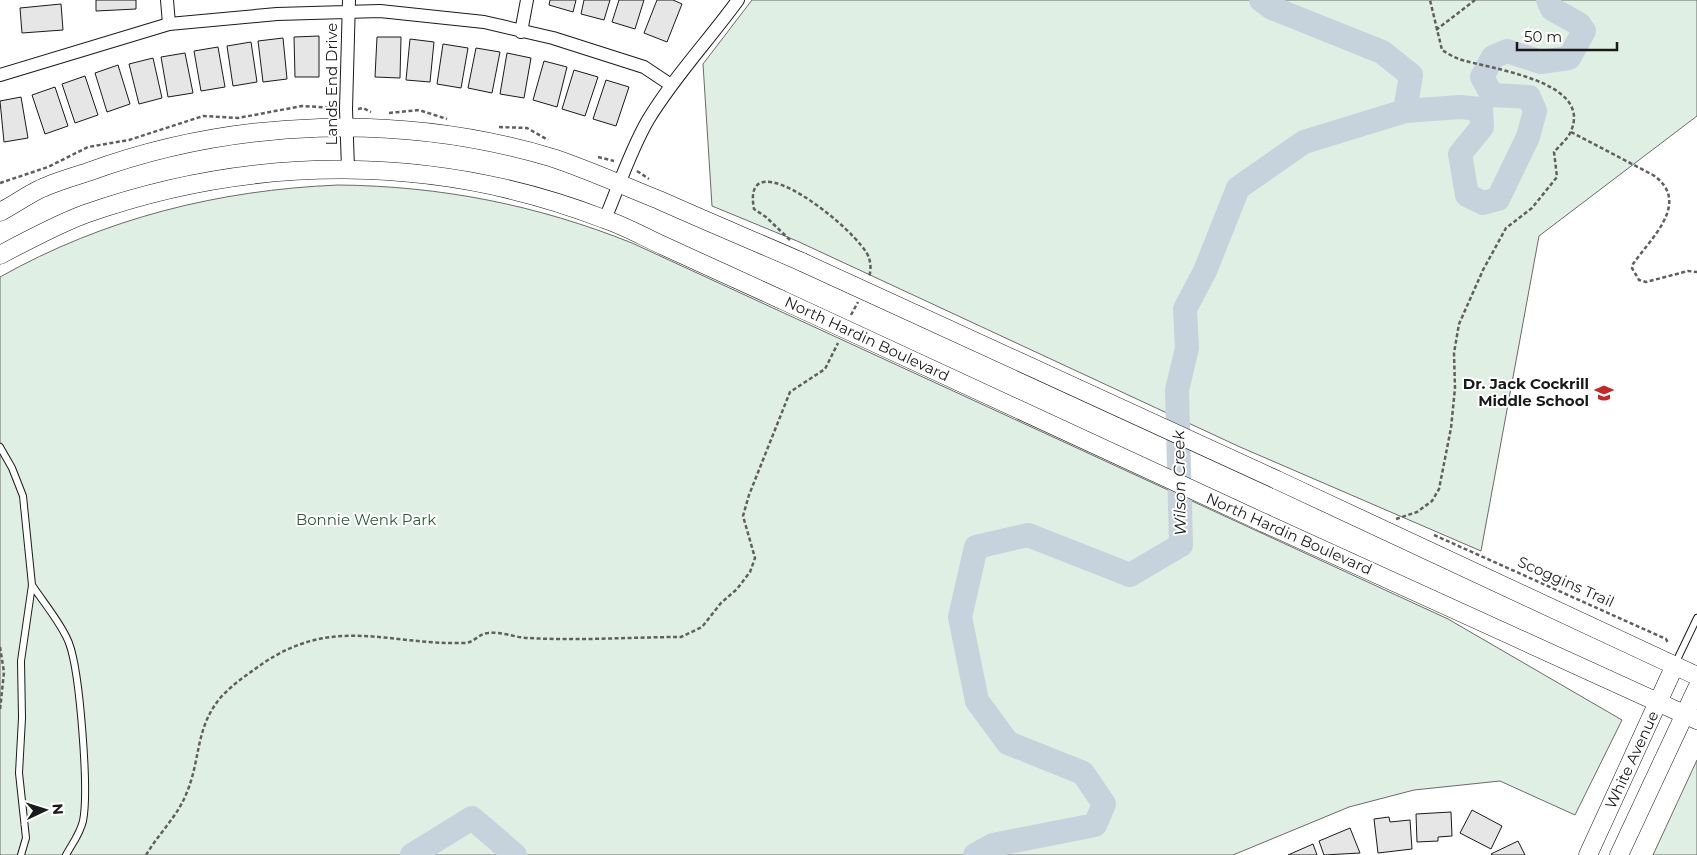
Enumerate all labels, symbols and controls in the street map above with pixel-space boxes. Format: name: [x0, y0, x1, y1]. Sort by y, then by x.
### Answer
scale bar: [1517, 20, 1617, 52]
street label: Lands End Drive: [322, 23, 341, 145]
text: 50 m: [1524, 27, 1562, 46]
street label: North Hardin Boulevard: [782, 292, 953, 385]
place label: Dr. Jack Cockrill Middle School: [1463, 374, 1589, 410]
school or university icon: Dr. Jack Cockrill Middle School: [1593, 382, 1615, 404]
water label: Wilson Creek: [1169, 429, 1190, 536]
street label: North Hardin Boulevard: [1203, 488, 1375, 579]
park label: Bonnie Wenk Park: [296, 510, 436, 529]
street label: Scoggins Trail: [1515, 552, 1617, 611]
street label: White Avenue: [1601, 708, 1663, 812]
north arrow: [20, 785, 70, 835]
text: N: [49, 803, 67, 815]

